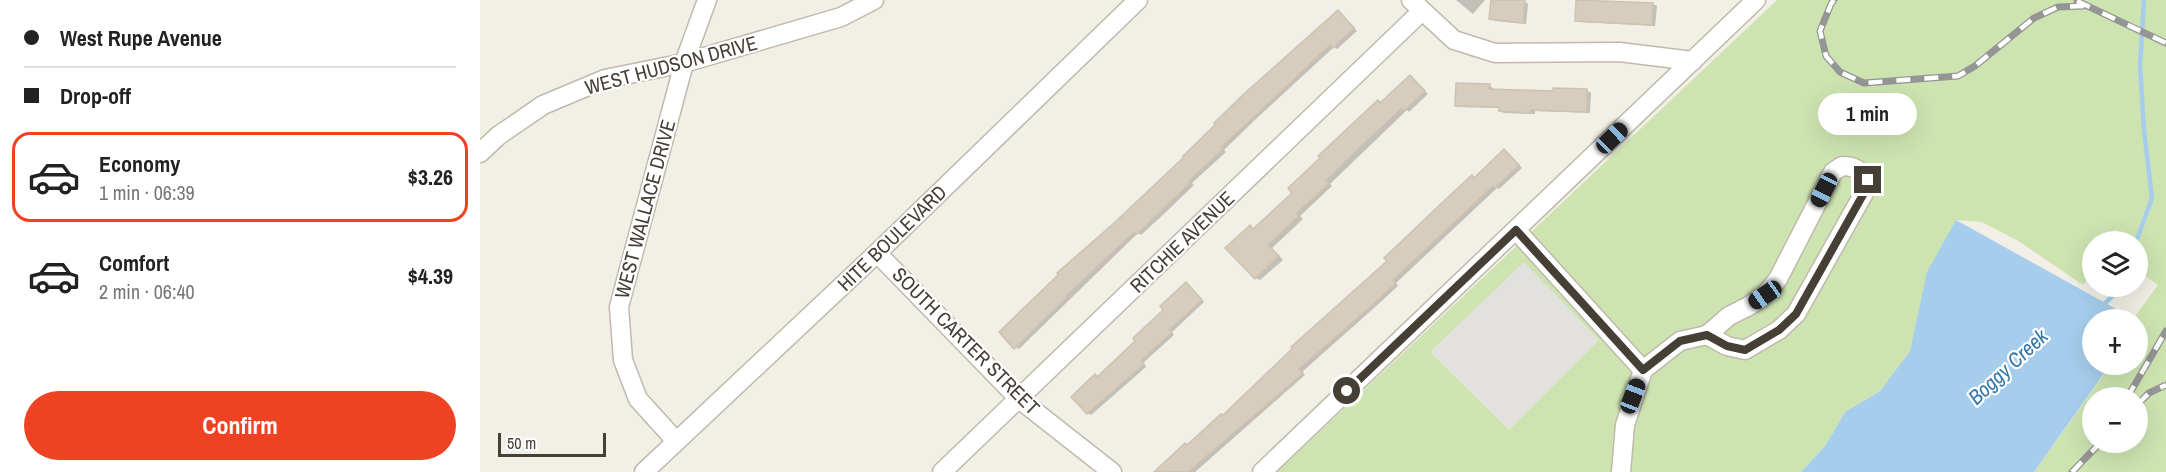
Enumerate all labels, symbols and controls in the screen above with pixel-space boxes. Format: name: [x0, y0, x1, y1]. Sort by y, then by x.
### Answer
text: West Rupe Avenue: [60, 23, 222, 53]
street label: WEST HUDSON DRIVE: [582, 29, 760, 101]
text: Drop-off: [60, 81, 131, 111]
callout: 1 min: [1818, 93, 1918, 135]
text: 1 min: [1846, 100, 1889, 127]
street label: WEST WALLACE DRIVE: [608, 116, 681, 301]
car: [1593, 119, 1631, 157]
text: Economy: [99, 149, 180, 179]
icon: car: [27, 150, 81, 204]
text: $3.26: [408, 162, 453, 192]
route end: [1854, 166, 1881, 193]
car: [1808, 170, 1840, 210]
text: 1 min · 06:39: [99, 179, 195, 206]
street label: HITE BOULEVARD: [831, 179, 952, 297]
street label: RITCHIE AVENUE: [1124, 185, 1240, 298]
map controls: [2082, 231, 2148, 453]
button: layers: [2082, 231, 2148, 297]
text: Comfort: [99, 248, 169, 278]
icon: car: [27, 249, 81, 303]
text: $4.39: [408, 261, 453, 291]
street label: SOUTH CARTER STREET: [887, 261, 1046, 420]
car: [1745, 277, 1785, 313]
text: 2 min · 06:40: [99, 278, 195, 305]
button: +: [2082, 309, 2148, 375]
water label: Boggy Creek: [1961, 321, 2055, 411]
car: [1618, 376, 1648, 416]
route start: [1333, 377, 1360, 404]
button: −: [2082, 387, 2148, 453]
button: Confirm: [24, 391, 456, 460]
scale bar: [498, 430, 606, 458]
text: 50 m: [507, 432, 536, 454]

